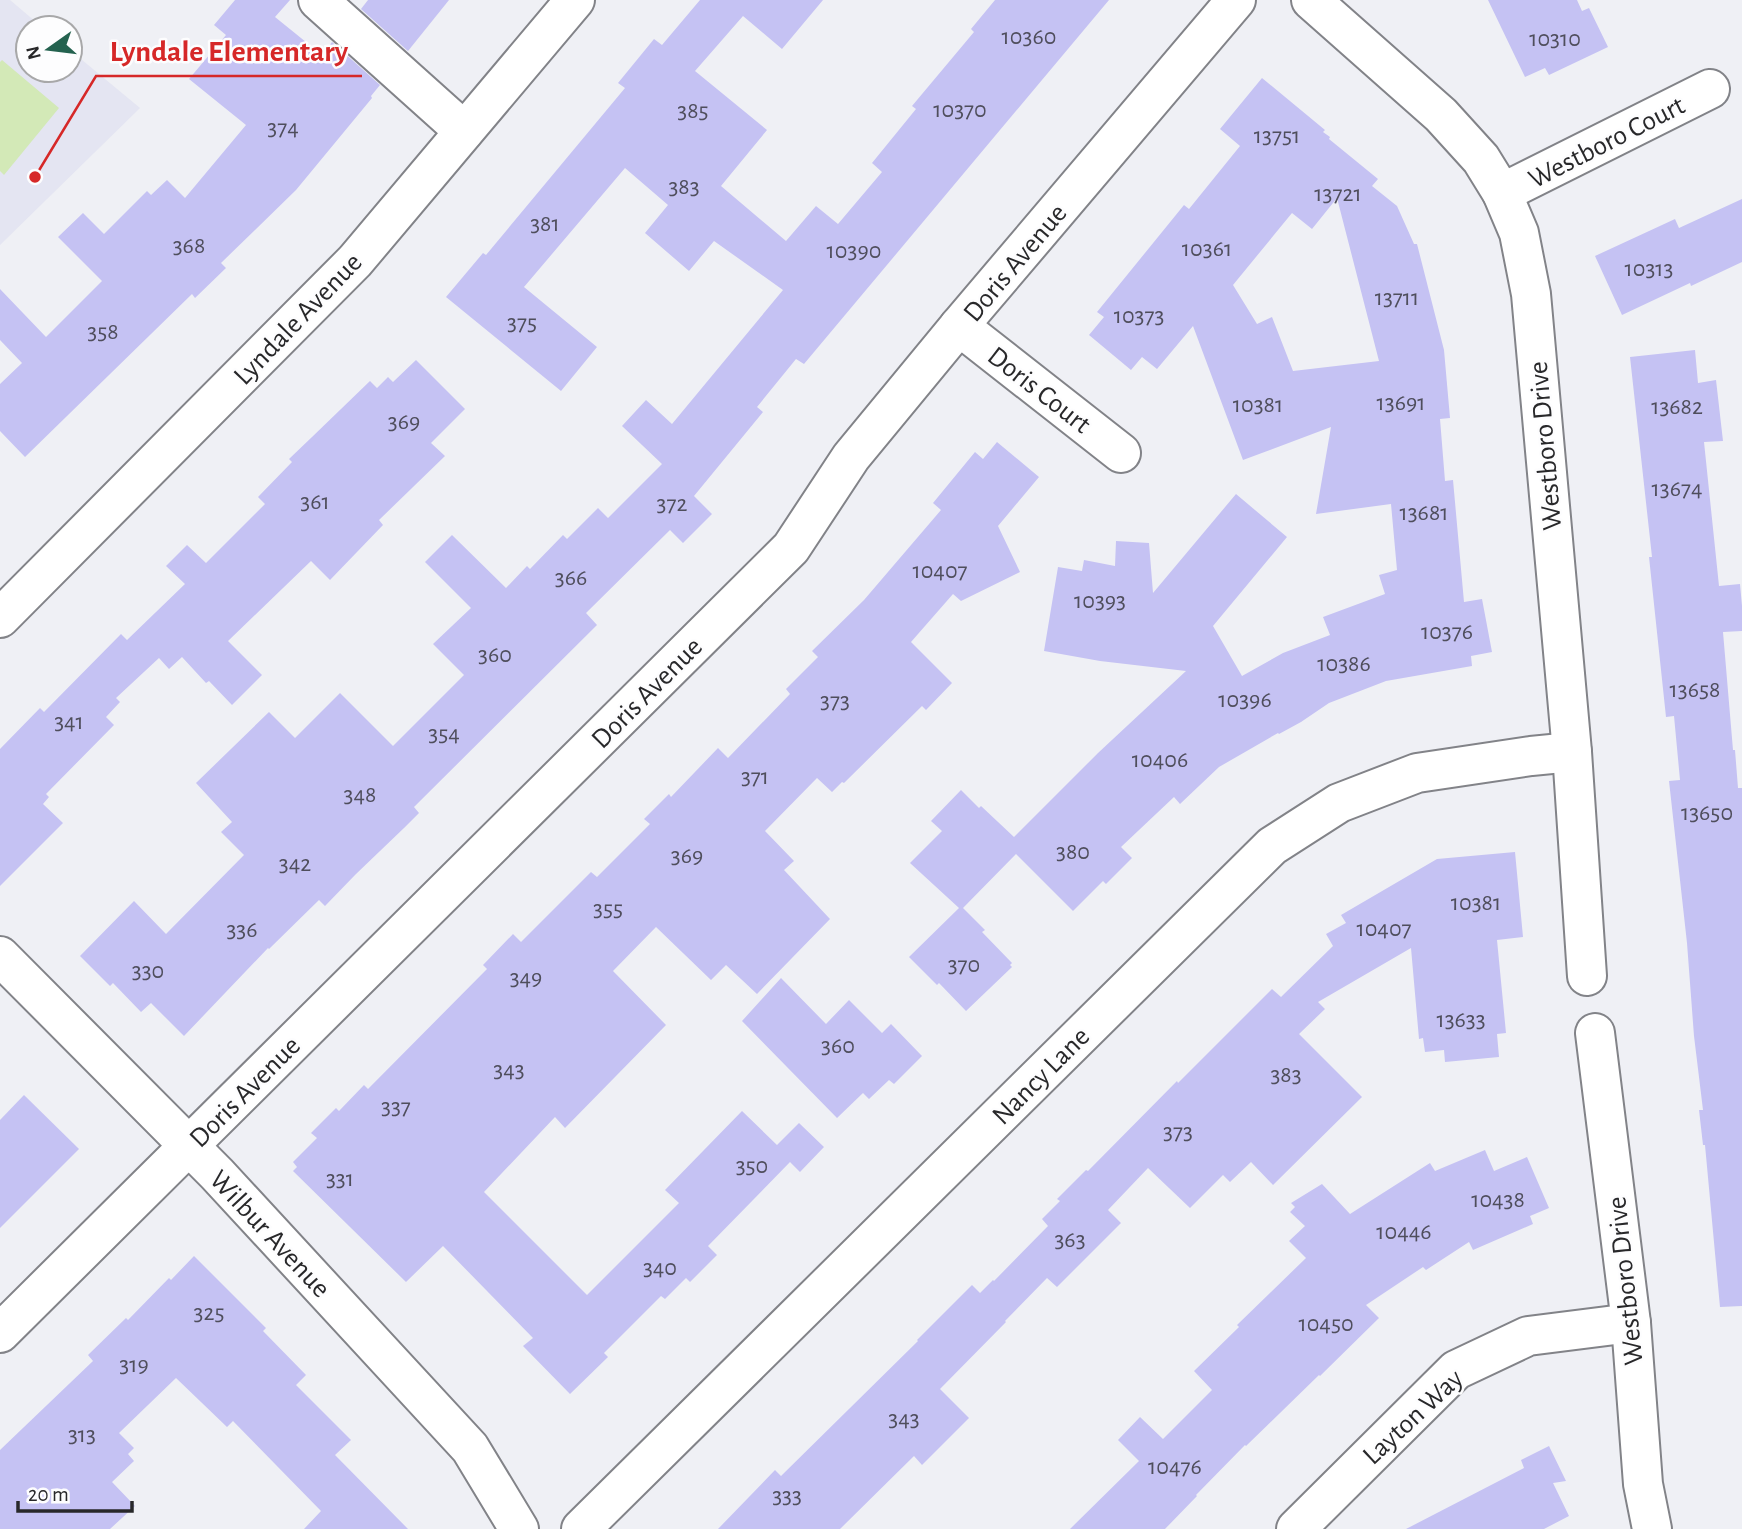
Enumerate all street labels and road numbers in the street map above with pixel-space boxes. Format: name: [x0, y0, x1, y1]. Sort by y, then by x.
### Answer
street label: Westboro Court: [1524, 91, 1689, 194]
street label: Doris Avenue: [959, 199, 1073, 327]
street label: Lyndale Avenue: [229, 248, 368, 391]
street label: Doris Court: [982, 342, 1096, 439]
street label: Westboro Drive: [1525, 360, 1567, 531]
street label: Doris Avenue: [587, 633, 708, 754]
street label: Nancy Lane: [987, 1022, 1095, 1130]
street label: Doris Avenue: [185, 1032, 306, 1153]
street label: Wilbur Avenue: [204, 1165, 335, 1303]
street label: Westboro Drive: [1603, 1195, 1649, 1367]
street label: Layton Way: [1358, 1364, 1469, 1470]

